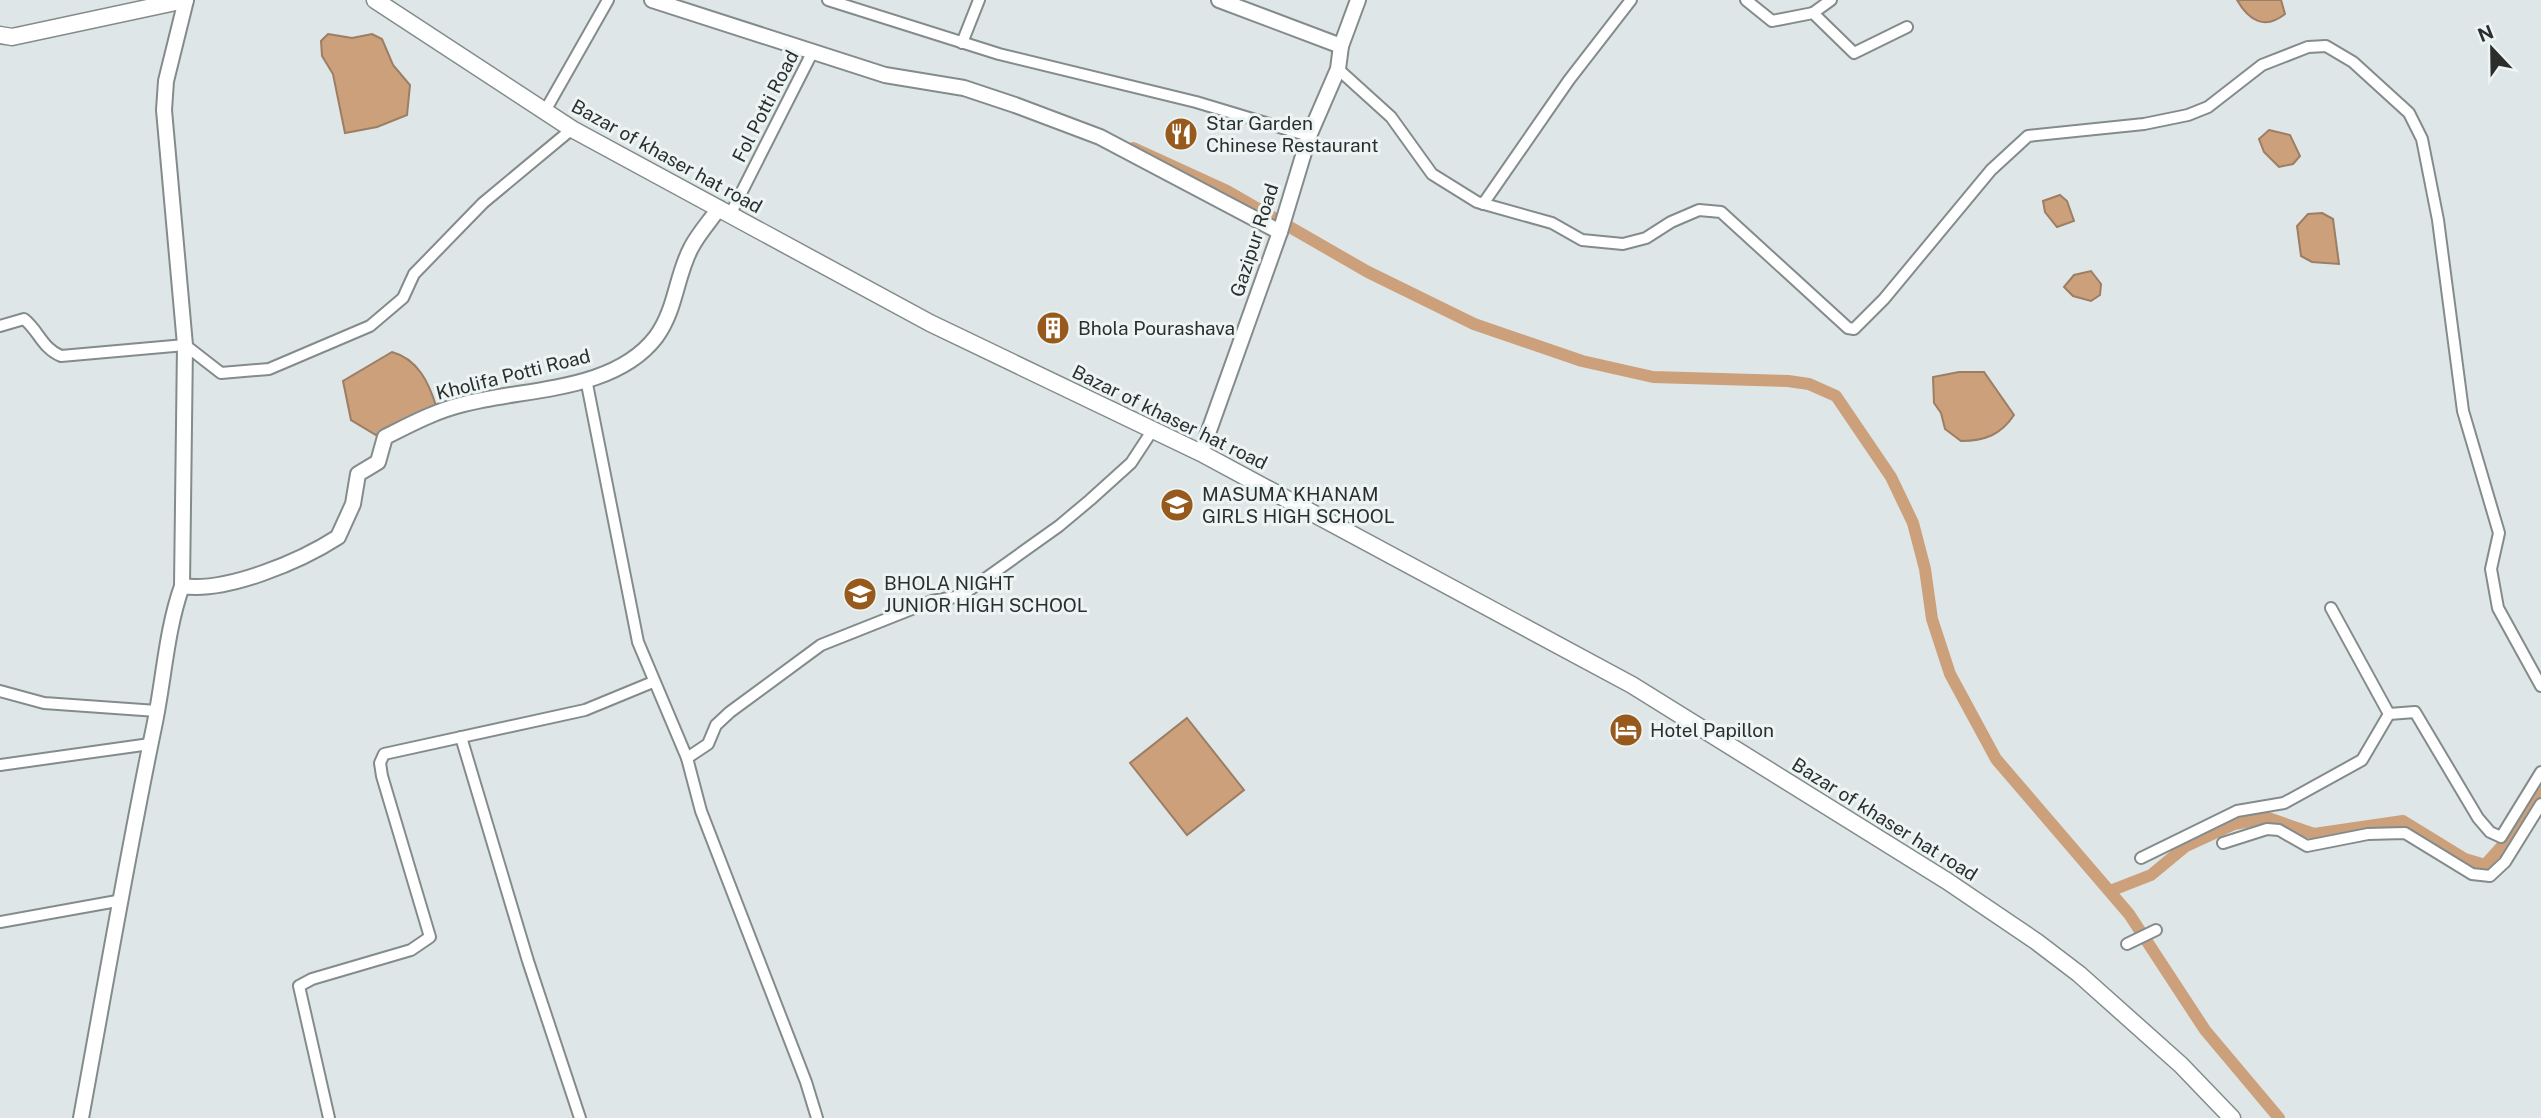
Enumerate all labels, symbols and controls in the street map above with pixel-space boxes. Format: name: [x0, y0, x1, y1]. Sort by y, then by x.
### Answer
north arrow: [2457, 14, 2527, 84]
text: N: [2475, 20, 2497, 46]
street label: Fol Potti Road: [727, 46, 803, 166]
street label: Bazar of khaser hat road: [568, 94, 766, 218]
place label: Star Garden Chinese Restaurant: [1206, 112, 1379, 156]
restaurant icon: Star Garden Chinese Restaurant: [1162, 115, 1200, 153]
street label: Gazipur Road: [1225, 181, 1283, 299]
building icon: Bhola Pourashava: [1034, 309, 1072, 347]
place label: Bhola Pourashava: [1078, 317, 1235, 339]
street label: Kholifa Potti Road: [434, 344, 592, 404]
street label: Bazar of khaser hat road: [1069, 360, 1271, 474]
place label: MASUMA KHANAM GIRLS HIGH SCHOOL: [1202, 483, 1395, 527]
school or university icon: MASUMA KHANAM GIRLS HIGH SCHOOL: [1158, 486, 1196, 524]
place label: BHOLA NIGHT JUNIOR HIGH SCHOOL: [884, 572, 1088, 616]
school or university icon: BHOLA NIGHT JUNIOR HIGH SCHOOL: [841, 575, 879, 613]
hotel icon: Hotel Papillon: [1607, 711, 1645, 749]
place label: Hotel Papillon: [1650, 719, 1774, 741]
street label: Bazar of khaser hat road: [1788, 753, 1982, 885]

